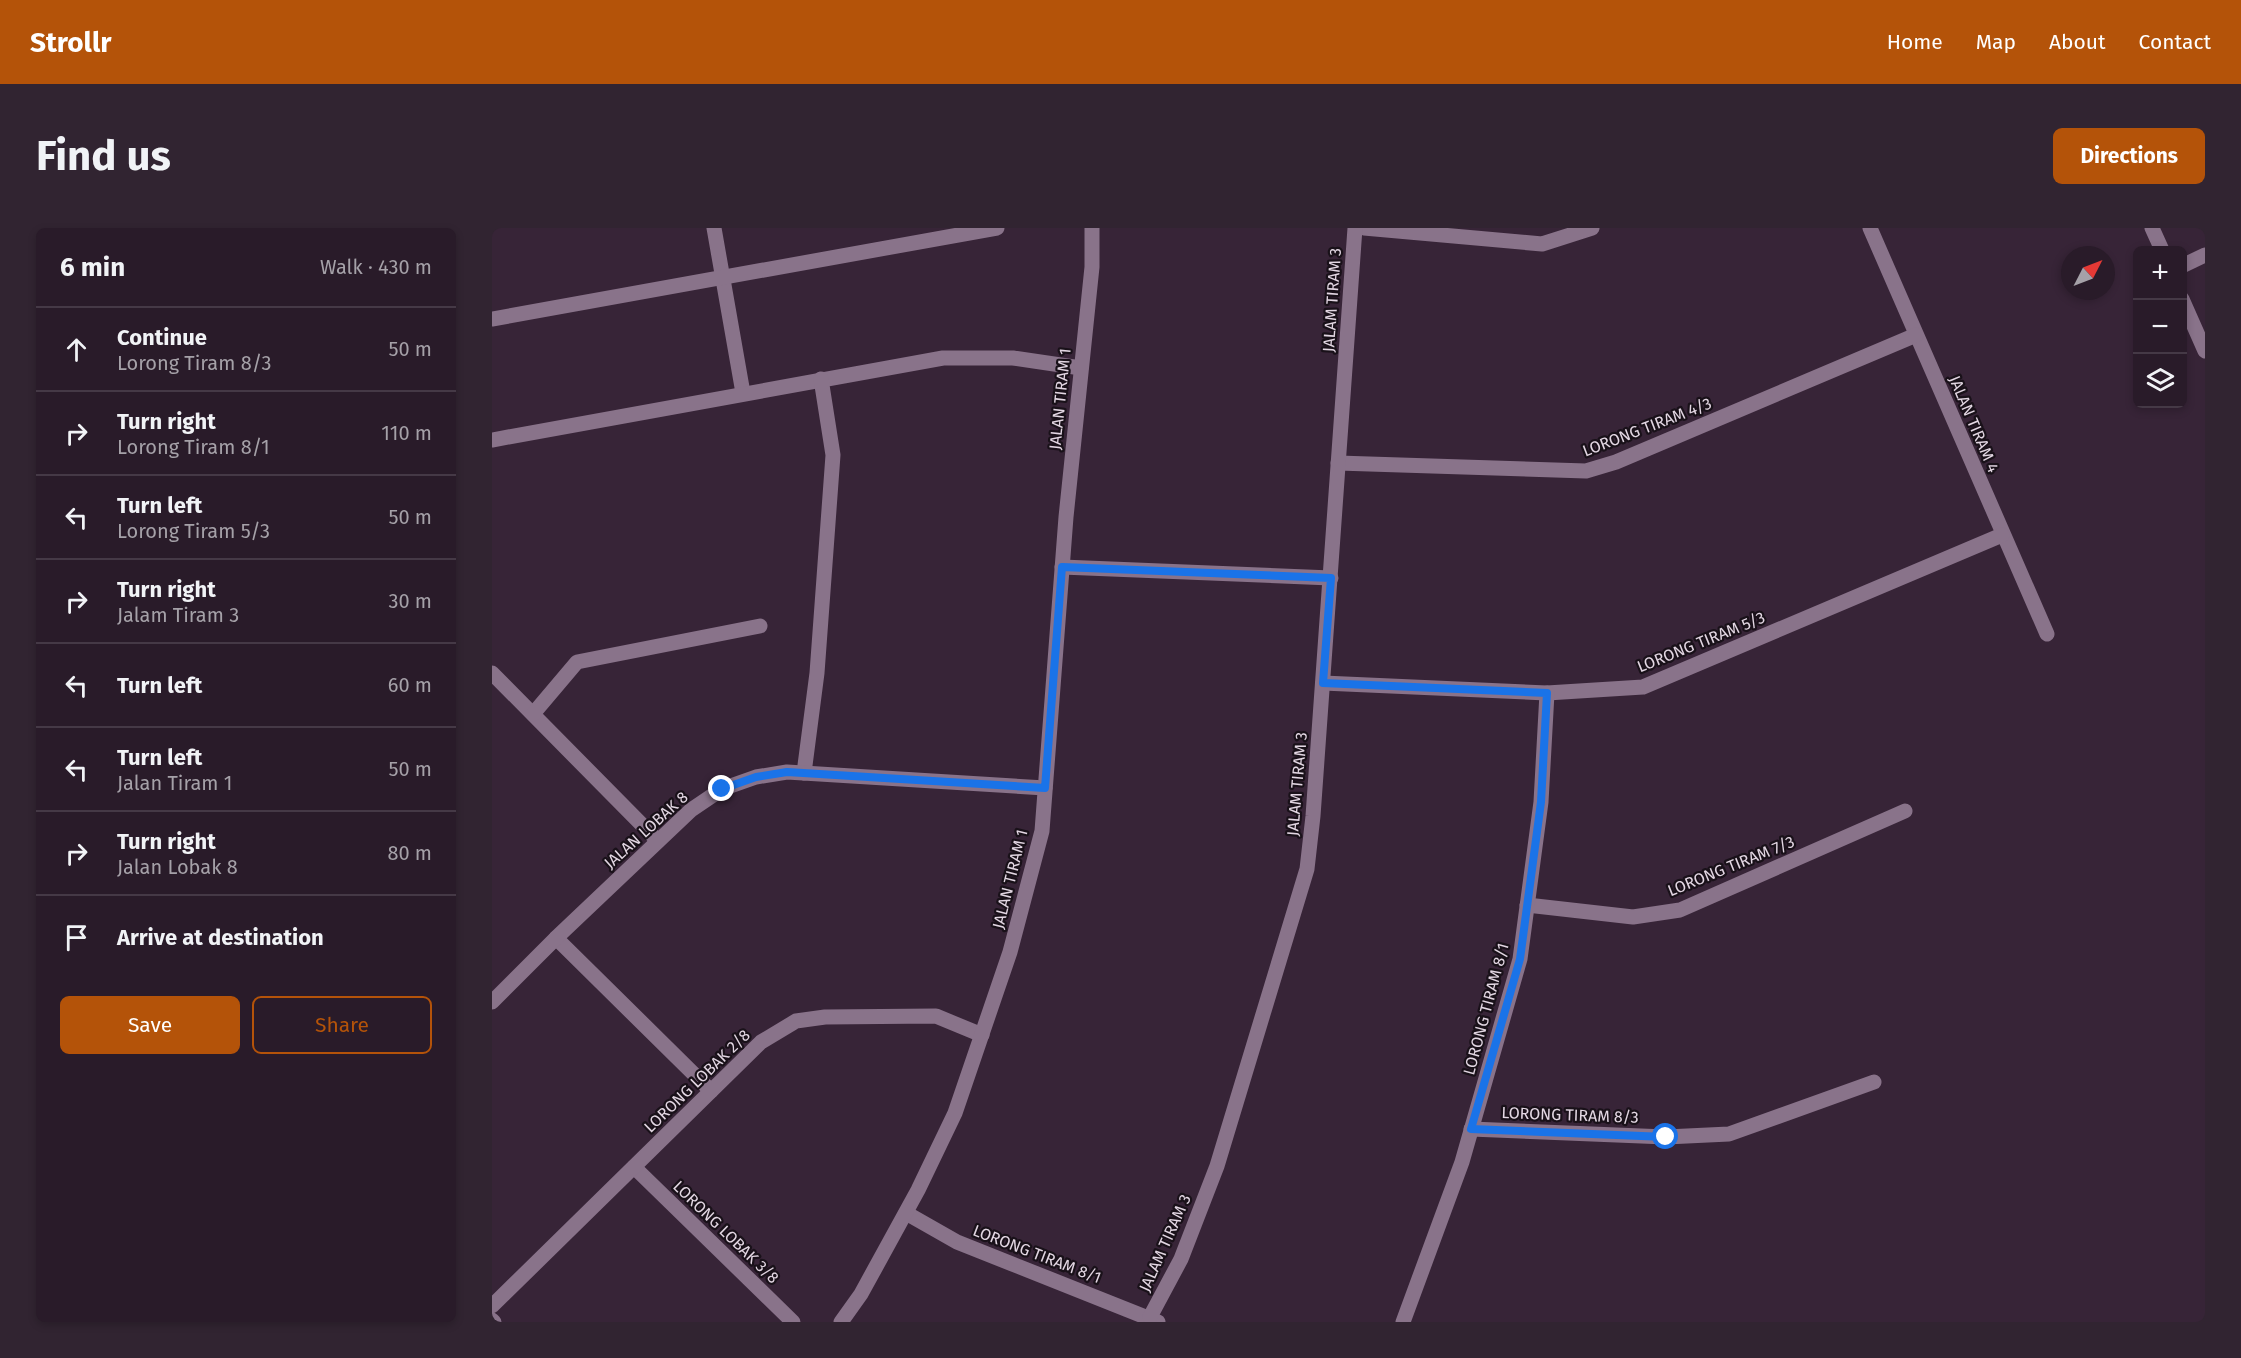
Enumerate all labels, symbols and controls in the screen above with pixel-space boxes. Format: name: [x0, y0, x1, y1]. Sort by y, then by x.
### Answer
text: Strollr: [30, 26, 111, 59]
text: Home: [1887, 29, 1943, 55]
text: Map: [1976, 29, 2016, 55]
text: About: [2049, 29, 2106, 55]
text: Contact: [2139, 29, 2211, 55]
button: Directions: [2053, 128, 2205, 184]
text: Find us: [36, 131, 171, 181]
north arrow: [2061, 246, 2115, 300]
map controls: [2133, 246, 2187, 408]
button: +: [2133, 246, 2187, 300]
street label: JALAM TIRAM 3: [1319, 247, 1345, 353]
text: 6 min: [60, 252, 125, 283]
text: Walk · 430 m: [320, 255, 432, 279]
button: −: [2133, 300, 2187, 354]
text: Continue: [117, 324, 207, 351]
icon: ahead: [60, 333, 93, 366]
text: 50 m: [388, 337, 432, 361]
street label: JALAN TIRAM 1: [1045, 347, 1075, 451]
text: Lorong Tiram 8/3: [117, 351, 271, 375]
button: layers: [2133, 354, 2187, 408]
street label: JALAN TIRAM 4: [1945, 373, 2003, 476]
street label: LORONG TIRAM 4/3: [1580, 394, 1714, 460]
text: Turn right: [117, 408, 216, 435]
icon: right: [60, 417, 93, 450]
text: 110 m: [381, 421, 432, 445]
text: Lorong Tiram 8/1: [117, 435, 270, 459]
text: Turn left: [117, 492, 202, 519]
icon: left: [60, 501, 93, 534]
text: 50 m: [388, 505, 432, 529]
text: Lorong Tiram 5/3: [117, 519, 270, 543]
text: Turn right: [117, 576, 216, 603]
icon: right: [60, 585, 93, 618]
text: 30 m: [388, 589, 432, 613]
text: Jalam Tiram 3: [117, 603, 239, 627]
street label: LORONG TIRAM 5/3: [1634, 608, 1768, 676]
icon: left: [60, 669, 93, 702]
text: Turn left: [117, 672, 202, 699]
text: 60 m: [388, 673, 432, 697]
street label: JALAM TIRAM 3: [1283, 731, 1311, 837]
text: Turn left: [117, 744, 202, 771]
icon: left: [60, 753, 93, 786]
text: 50 m: [388, 757, 432, 781]
text: Jalan Tiram 1: [117, 771, 232, 795]
route end: [708, 775, 734, 801]
street label: JALAN LOBAK 8: [600, 787, 692, 873]
street label: JALAN TIRAM 1: [988, 827, 1032, 931]
text: Turn right: [117, 828, 216, 855]
street label: LORONG TIRAM 7/3: [1665, 832, 1797, 900]
icon: right: [60, 837, 93, 870]
text: 80 m: [387, 841, 432, 865]
text: Jalan Lobak 8: [117, 855, 238, 879]
icon: arrive: [60, 921, 93, 954]
text: Arrive at destination: [117, 924, 324, 951]
street label: LORONG TIRAM 8/1: [1459, 941, 1513, 1077]
button: Save: [60, 996, 240, 1054]
button: Share: [252, 996, 432, 1054]
street label: LORONG LOBAK 2/8: [640, 1026, 754, 1136]
street label: LORONG TIRAM 8/3: [1501, 1103, 1639, 1127]
route start: [1652, 1123, 1678, 1149]
street label: LORONG LOBAK 3/8: [669, 1177, 783, 1287]
street label: JALAM TIRAM 3: [1135, 1191, 1195, 1295]
street label: LORONG TIRAM 8/1: [970, 1221, 1104, 1287]

